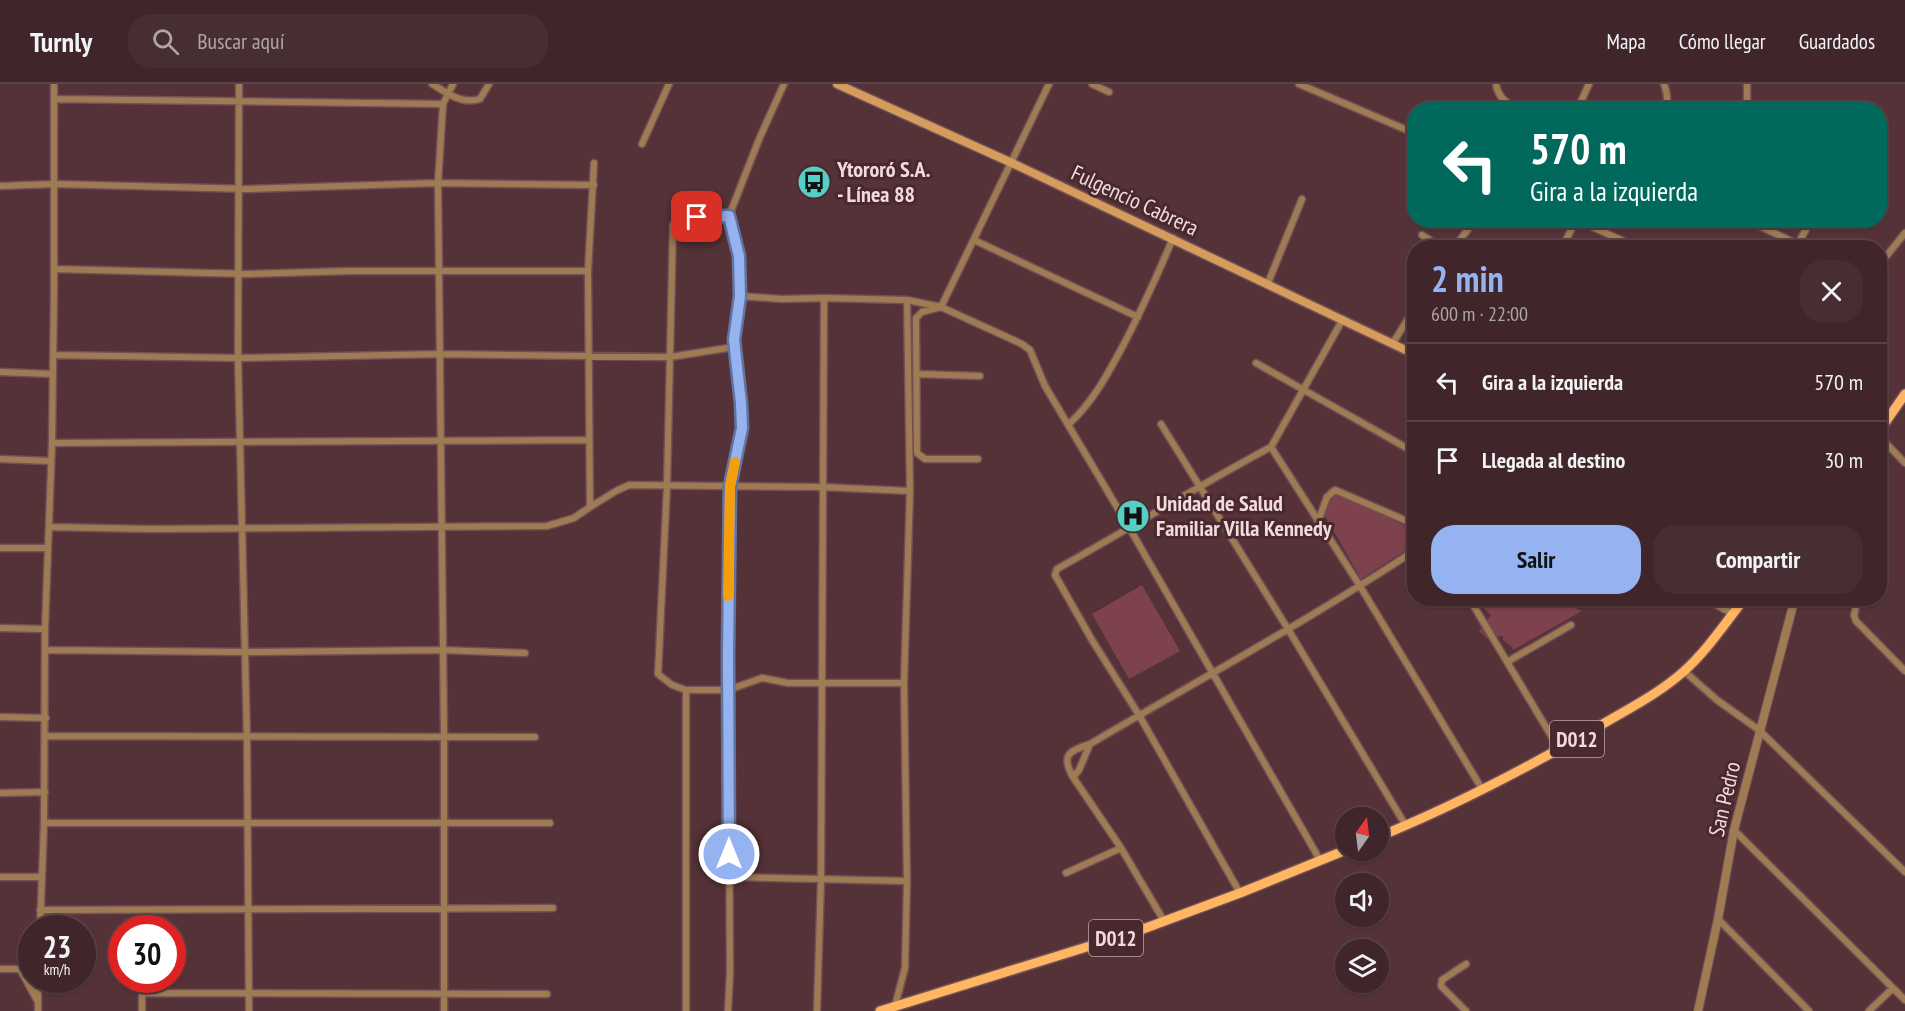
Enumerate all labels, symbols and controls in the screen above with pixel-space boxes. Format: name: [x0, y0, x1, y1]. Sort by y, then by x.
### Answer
search box: [128, 14, 548, 68]
text: Turnly: [30, 23, 92, 60]
icon: search: [149, 25, 182, 58]
text: Buscar aquí: [197, 27, 284, 55]
text: Mapa: [1607, 28, 1646, 55]
text: Cómo llegar: [1679, 28, 1766, 55]
text: Guardados: [1799, 28, 1875, 55]
text: 570 m: [1530, 121, 1627, 176]
icon: left: [1431, 126, 1509, 204]
place label: Ytororó S.A. - Línea 88: [836, 155, 930, 208]
street label: Fulgencio Cabrera: [1067, 158, 1203, 242]
bus stop icon: Ytororó S.A. - Línea 88: [796, 164, 832, 200]
text: Gira a la izquierda: [1530, 174, 1698, 208]
pin: [671, 191, 722, 242]
icon: arrive: [680, 200, 713, 233]
text: 2 min: [1431, 255, 1504, 302]
button: close: [1800, 260, 1863, 323]
text: 600 m · 22:00: [1431, 301, 1528, 327]
icon: left: [1431, 366, 1464, 399]
text: Gira a la izquierda: [1482, 368, 1623, 396]
text: 570 m: [1814, 368, 1863, 396]
icon: arrive: [1431, 444, 1464, 477]
text: Llegada al destino: [1482, 446, 1625, 474]
text: 30 m: [1824, 446, 1863, 474]
place label: Unidad de Salud Familiar Villa Kennedy: [1156, 489, 1333, 542]
hospital icon: Unidad de Salud Familiar Villa Kennedy: [1115, 498, 1151, 534]
button: Salir: [1431, 525, 1641, 594]
button: Compartir: [1653, 525, 1863, 594]
road number: D012: [1550, 721, 1604, 757]
street label: San Pedro: [1702, 759, 1746, 839]
north arrow: [1335, 807, 1389, 861]
map controls: [1335, 807, 1389, 993]
position arrow: [697, 822, 761, 886]
button: sound: [1335, 873, 1389, 927]
speed limit sign: 30: [108, 915, 186, 993]
road number: D012: [1089, 920, 1143, 956]
text: 23: [43, 927, 71, 966]
button: layers: [1335, 939, 1389, 993]
text: km/h: [44, 960, 70, 979]

